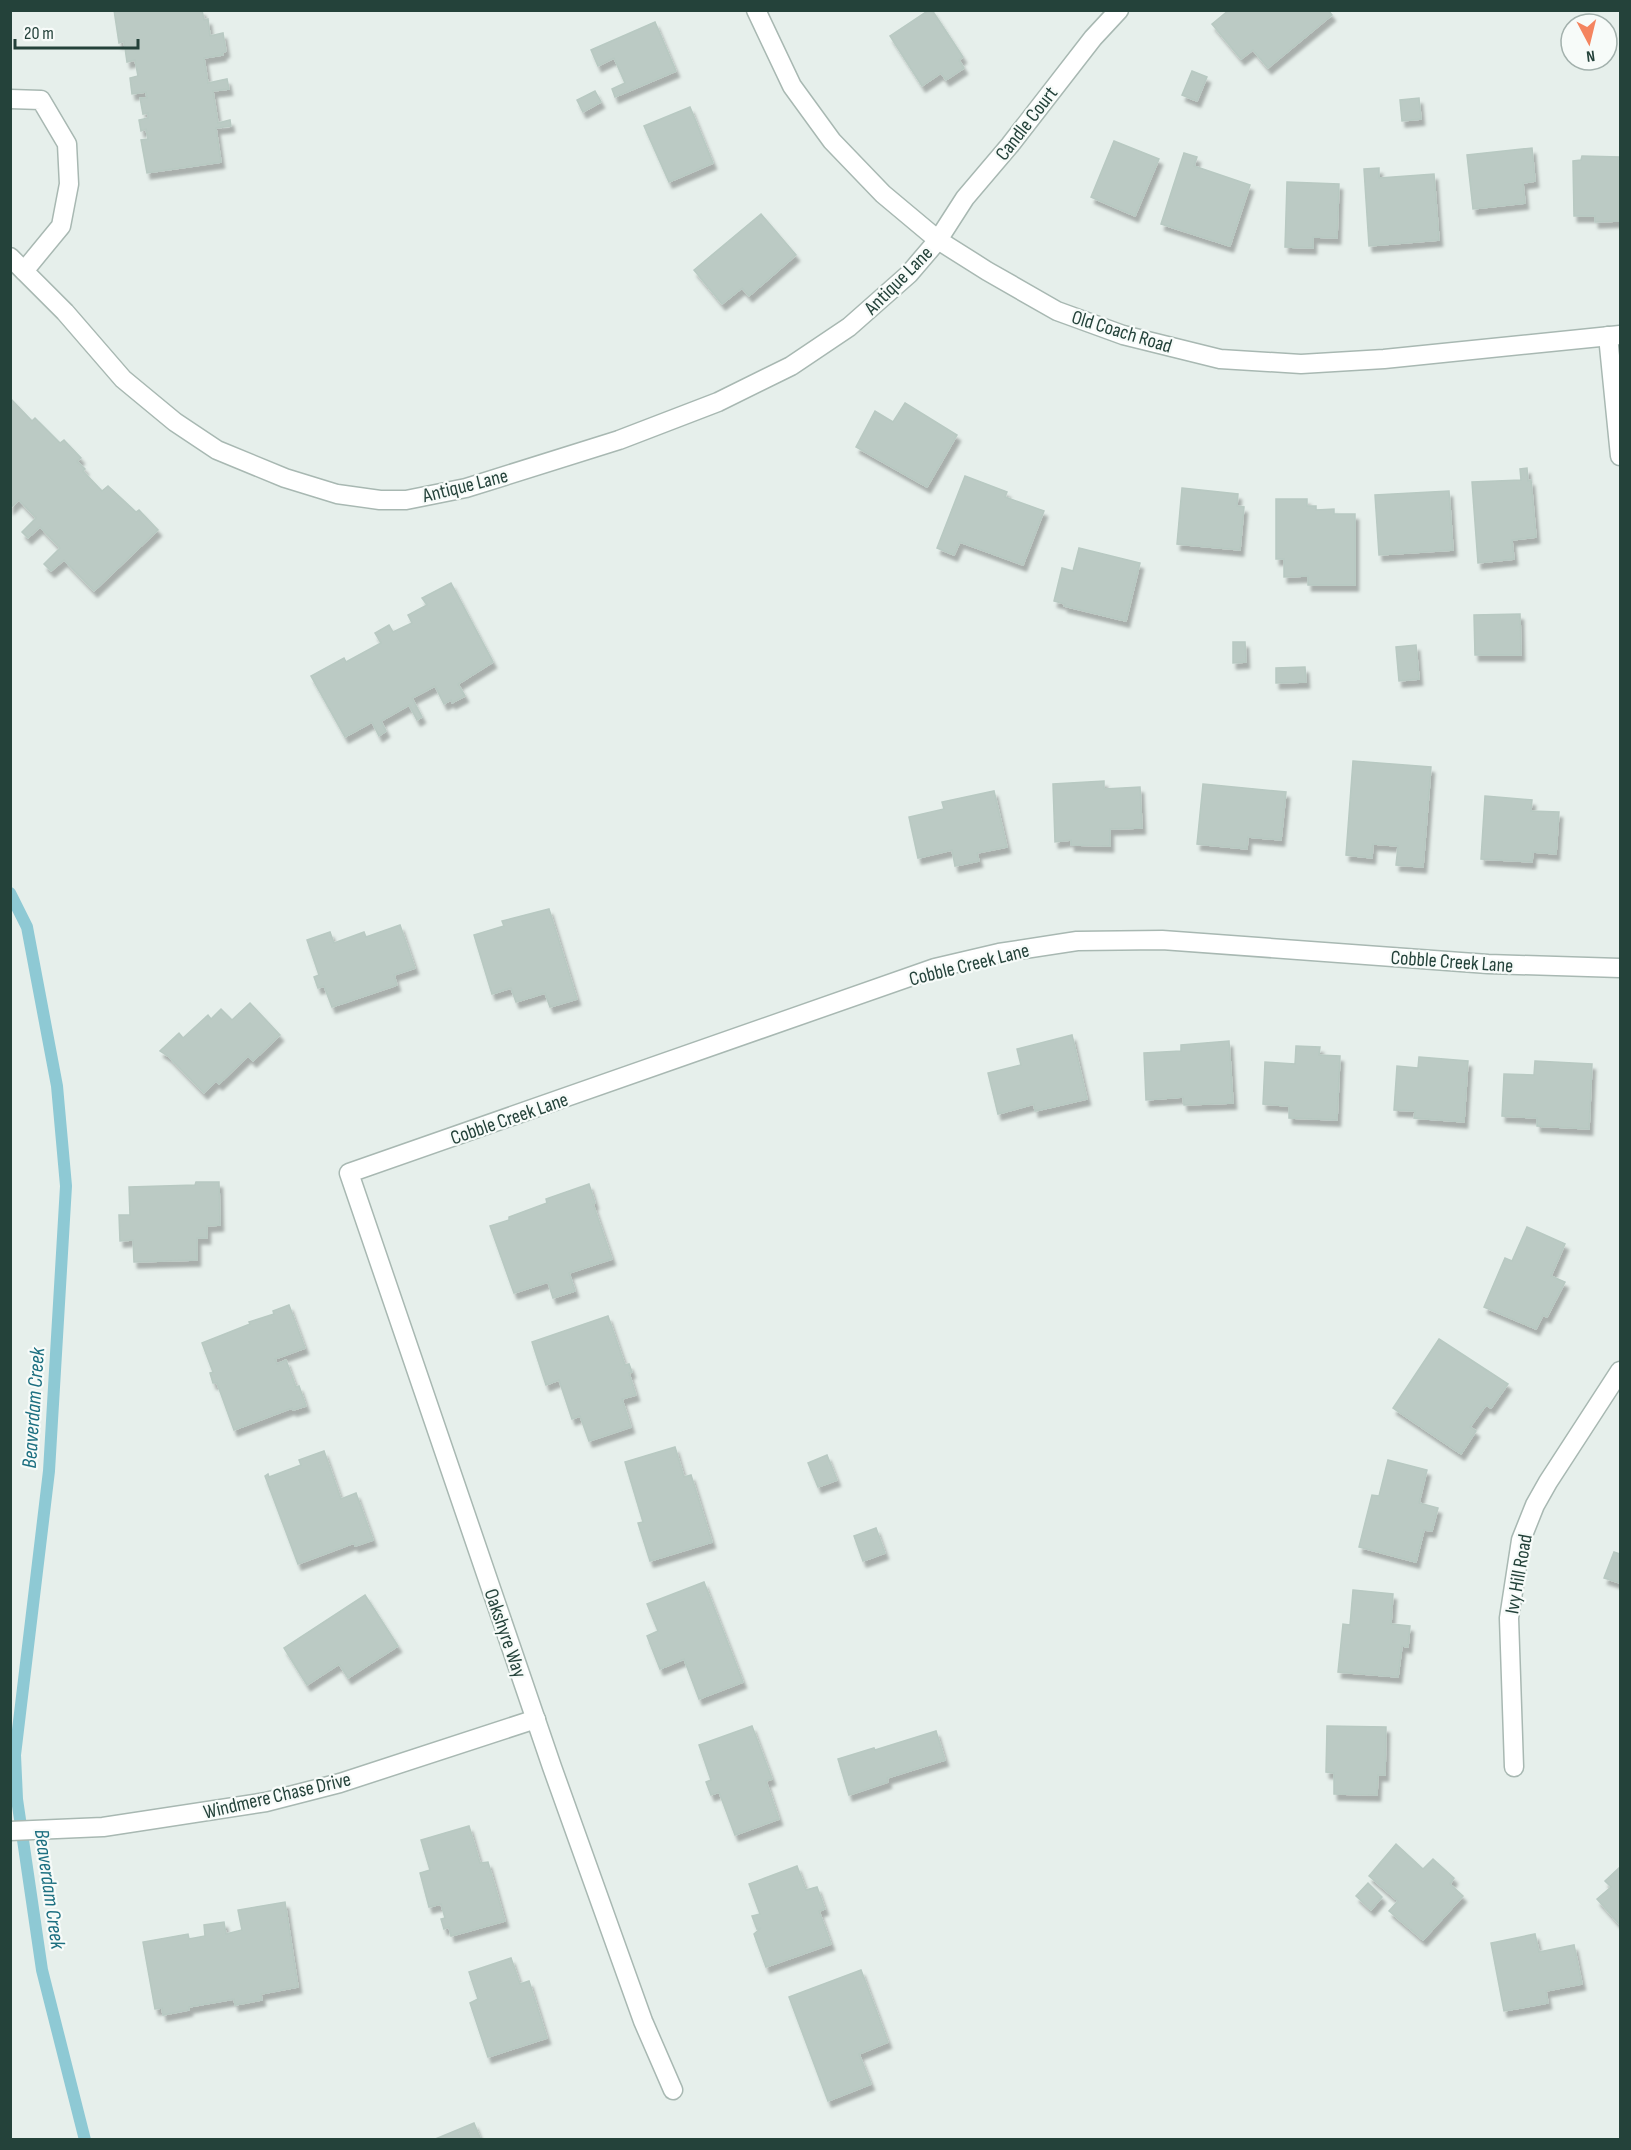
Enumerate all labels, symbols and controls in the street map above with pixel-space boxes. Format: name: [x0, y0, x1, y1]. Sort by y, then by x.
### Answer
scale bar: [15, 12, 138, 50]
north arrow: [1559, 12, 1619, 72]
text: 20 m: [24, 23, 54, 44]
text: N: [1585, 45, 1596, 65]
street label: Candle Court: [990, 82, 1063, 165]
street label: Antique Lane: [859, 241, 938, 321]
street label: Old Coach Road: [1069, 305, 1175, 359]
street label: Antique Lane: [419, 464, 510, 508]
street label: Cobble Creek Lane: [907, 938, 1032, 991]
street label: Cobble Creek Lane: [1390, 946, 1514, 978]
street label: Cobble Creek Lane: [447, 1088, 571, 1150]
water label: Beaverdam Creek: [17, 1346, 50, 1469]
street label: Ivy Hill Road: [1500, 1532, 1538, 1616]
street label: Oakshyre Way: [479, 1586, 532, 1681]
street label: Windmere Chase Drive: [201, 1767, 353, 1825]
water label: Beaverdam Creek: [29, 1828, 70, 1952]

